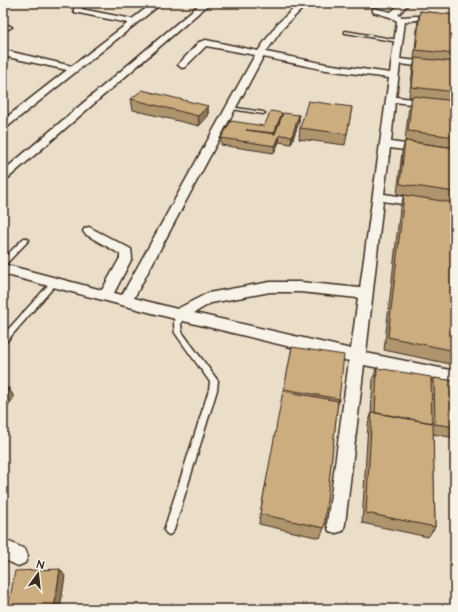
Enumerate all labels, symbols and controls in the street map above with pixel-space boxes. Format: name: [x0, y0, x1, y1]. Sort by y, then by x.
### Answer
north arrow: [18, 554, 58, 594]
text: N: [35, 557, 46, 573]

